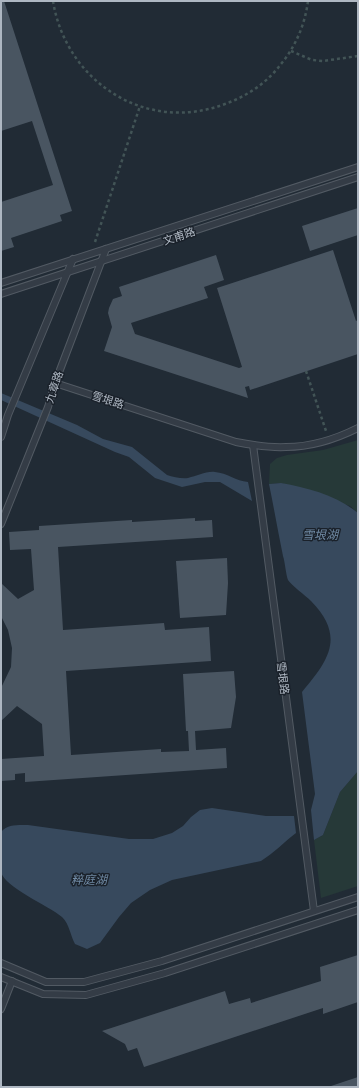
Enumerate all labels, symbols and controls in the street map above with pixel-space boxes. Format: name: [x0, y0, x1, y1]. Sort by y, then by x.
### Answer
street label: 文甫路: [161, 225, 197, 247]
street label: 九章路: [43, 369, 65, 405]
street label: 雪垠路: [90, 389, 126, 411]
water label: 雪垠湖: [302, 528, 340, 542]
street label: 雪垠路: [275, 661, 291, 695]
water label: 粹庭湖: [71, 873, 109, 887]

